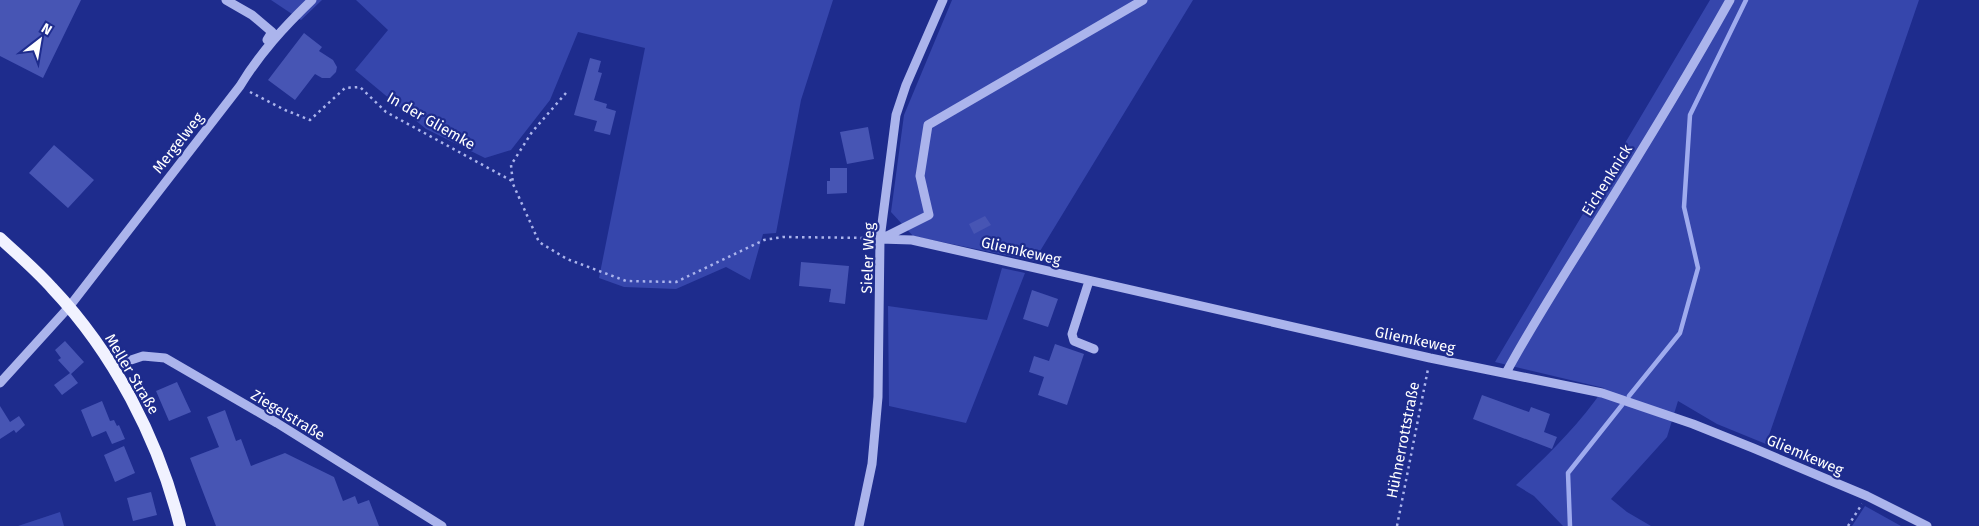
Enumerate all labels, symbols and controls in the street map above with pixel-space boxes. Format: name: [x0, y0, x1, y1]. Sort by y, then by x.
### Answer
north arrow: [15, 15, 65, 65]
text: N: [38, 20, 55, 39]
street label: In der Gliemke: [384, 88, 478, 154]
street label: Mergelweg: [149, 109, 207, 177]
street label: Eichenknick: [1578, 141, 1636, 219]
street label: Sieler Weg: [858, 222, 878, 294]
street label: Gliemkeweg: [979, 233, 1063, 269]
street label: Gliemkeweg: [1373, 323, 1457, 357]
street label: Meller Straße: [101, 331, 163, 417]
street label: Hühnerrottstraße: [1383, 380, 1423, 500]
street label: Ziegelstraße: [248, 386, 328, 444]
street label: Gliemkeweg: [1764, 431, 1846, 479]

